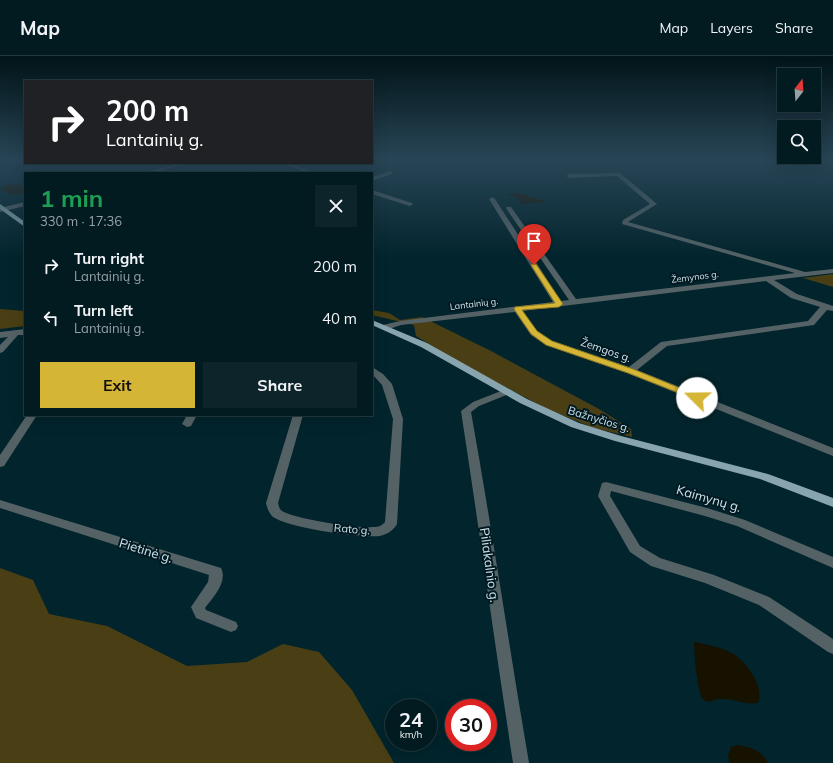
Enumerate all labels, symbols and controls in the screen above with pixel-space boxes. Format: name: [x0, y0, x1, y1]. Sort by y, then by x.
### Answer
text: Map: [20, 16, 60, 40]
text: Map: [659, 19, 688, 37]
text: Layers: [710, 19, 753, 37]
text: Share: [775, 19, 813, 37]
north arrow: [777, 68, 821, 112]
map controls: [777, 68, 821, 164]
text: 200 m: [106, 93, 189, 128]
icon: right: [40, 96, 92, 148]
button: search: [777, 120, 821, 164]
text: Lantainių g.: [106, 128, 203, 151]
text: 1 min: [40, 183, 103, 213]
button: close: [315, 185, 357, 227]
text: 330 m · 17:36: [40, 213, 122, 229]
pin: [517, 224, 551, 265]
icon: arrive: [523, 230, 545, 252]
text: Turn right: [74, 249, 144, 268]
icon: right: [40, 255, 62, 277]
text: 200 m: [313, 257, 357, 276]
text: Lantainių g.: [74, 268, 144, 284]
street label: Žemynos g.: [671, 268, 719, 286]
street label: Lantainių g.: [449, 295, 499, 312]
text: Turn left: [74, 301, 133, 320]
icon: left: [40, 307, 62, 329]
text: 40 m: [322, 309, 357, 328]
text: Lantainių g.: [74, 320, 144, 336]
street label: Žemgos g.: [579, 335, 633, 365]
button: Exit: [40, 362, 195, 408]
button: Share: [203, 362, 357, 408]
position arrow: [676, 377, 718, 419]
street label: Bažnyčios g.: [566, 403, 632, 435]
street label: Kaimynų g.: [675, 481, 743, 515]
street label: Rato g.: [333, 520, 371, 538]
street label: Piliakalnio g.: [477, 527, 503, 603]
street label: Pietinė g.: [117, 534, 175, 566]
speed limit sign: 30: [445, 699, 497, 751]
text: 24: [399, 707, 423, 732]
text: km/h: [400, 728, 422, 741]

